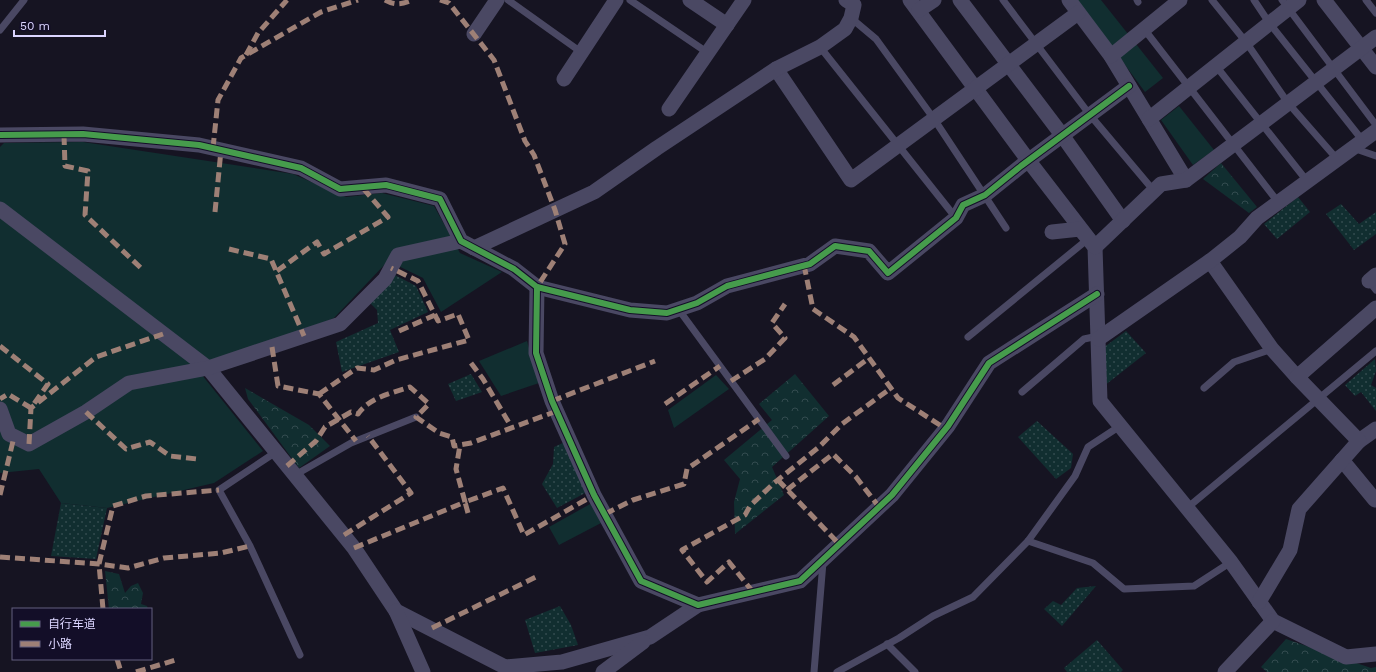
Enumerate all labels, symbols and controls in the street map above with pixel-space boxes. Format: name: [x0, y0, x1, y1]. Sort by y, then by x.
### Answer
scale bar: [14, 12, 105, 38]
text: 50 m: [20, 19, 50, 33]
legend: [12, 608, 152, 660]
text: 自行车道: [48, 617, 96, 631]
text: 小路: [48, 637, 72, 651]

